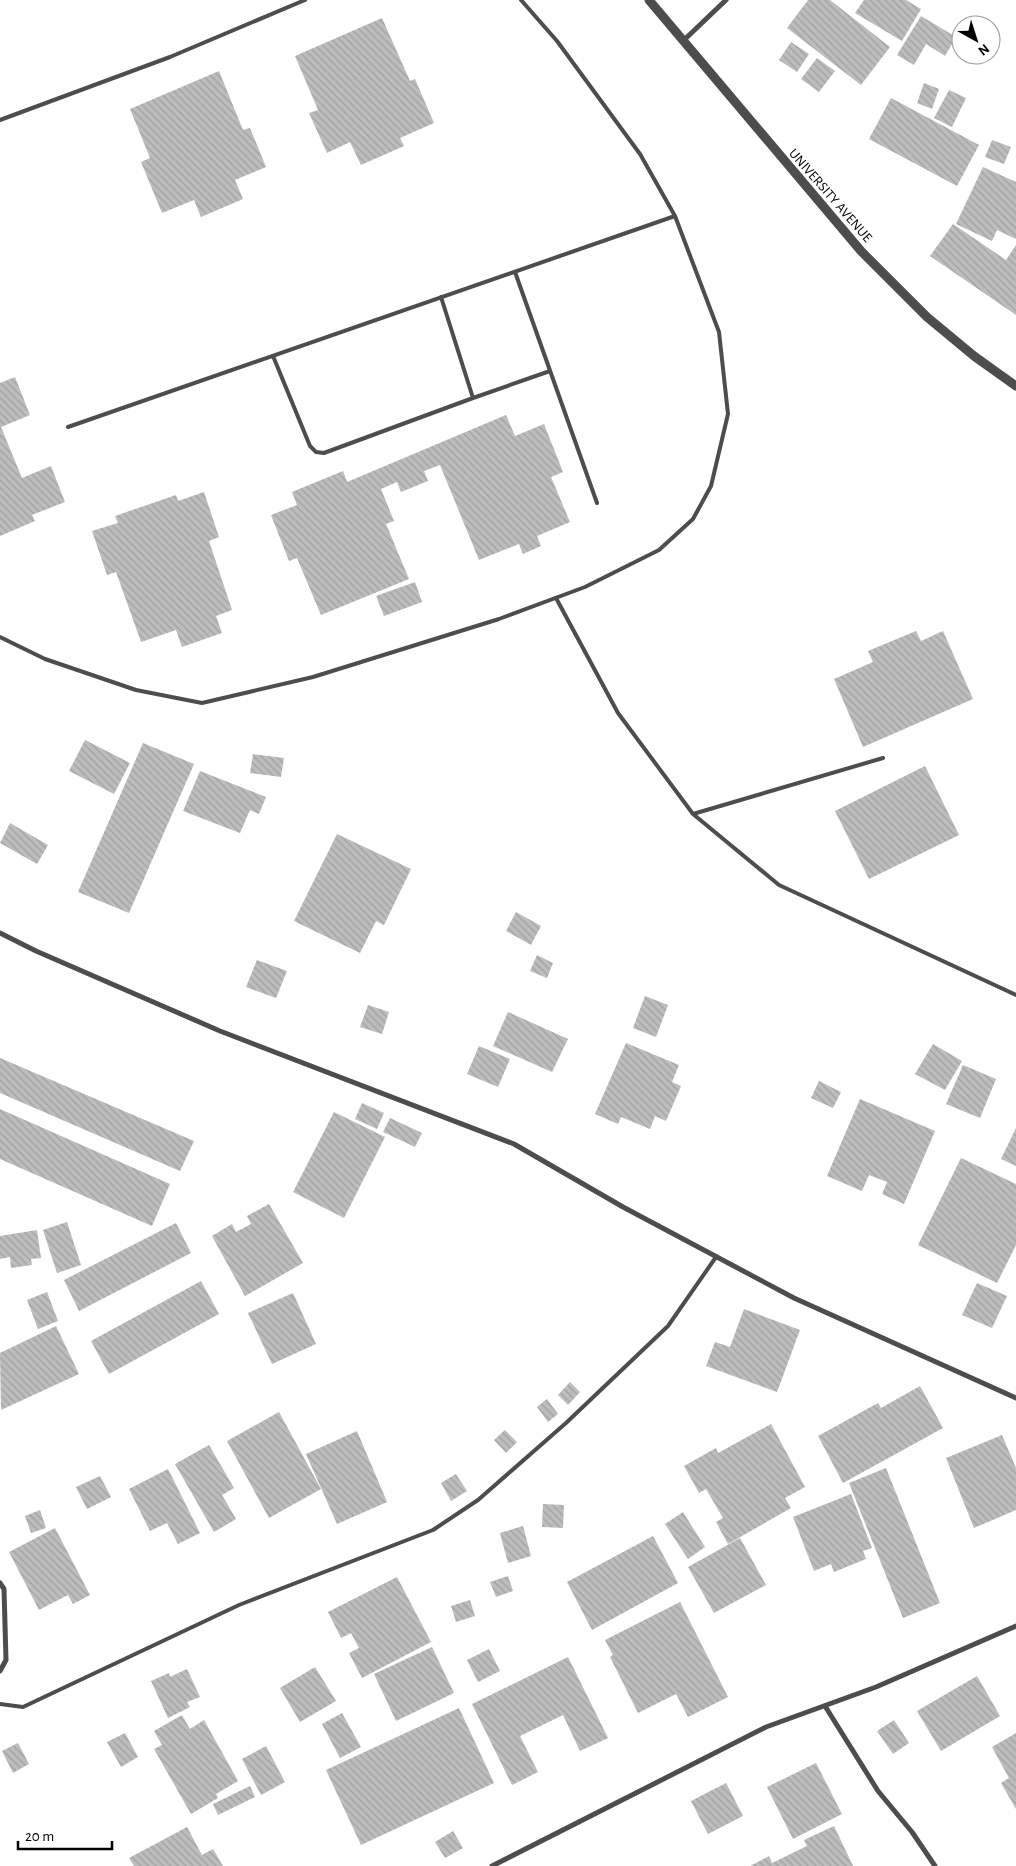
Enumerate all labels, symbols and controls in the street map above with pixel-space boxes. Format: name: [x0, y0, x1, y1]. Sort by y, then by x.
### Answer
north arrow: [951, 15, 1001, 65]
text: N: [975, 41, 992, 58]
street label: UNIVERSITY AVENUE: [786, 146, 875, 245]
scale bar: [18, 1818, 111, 1850]
text: 20 m: [25, 1829, 54, 1844]

